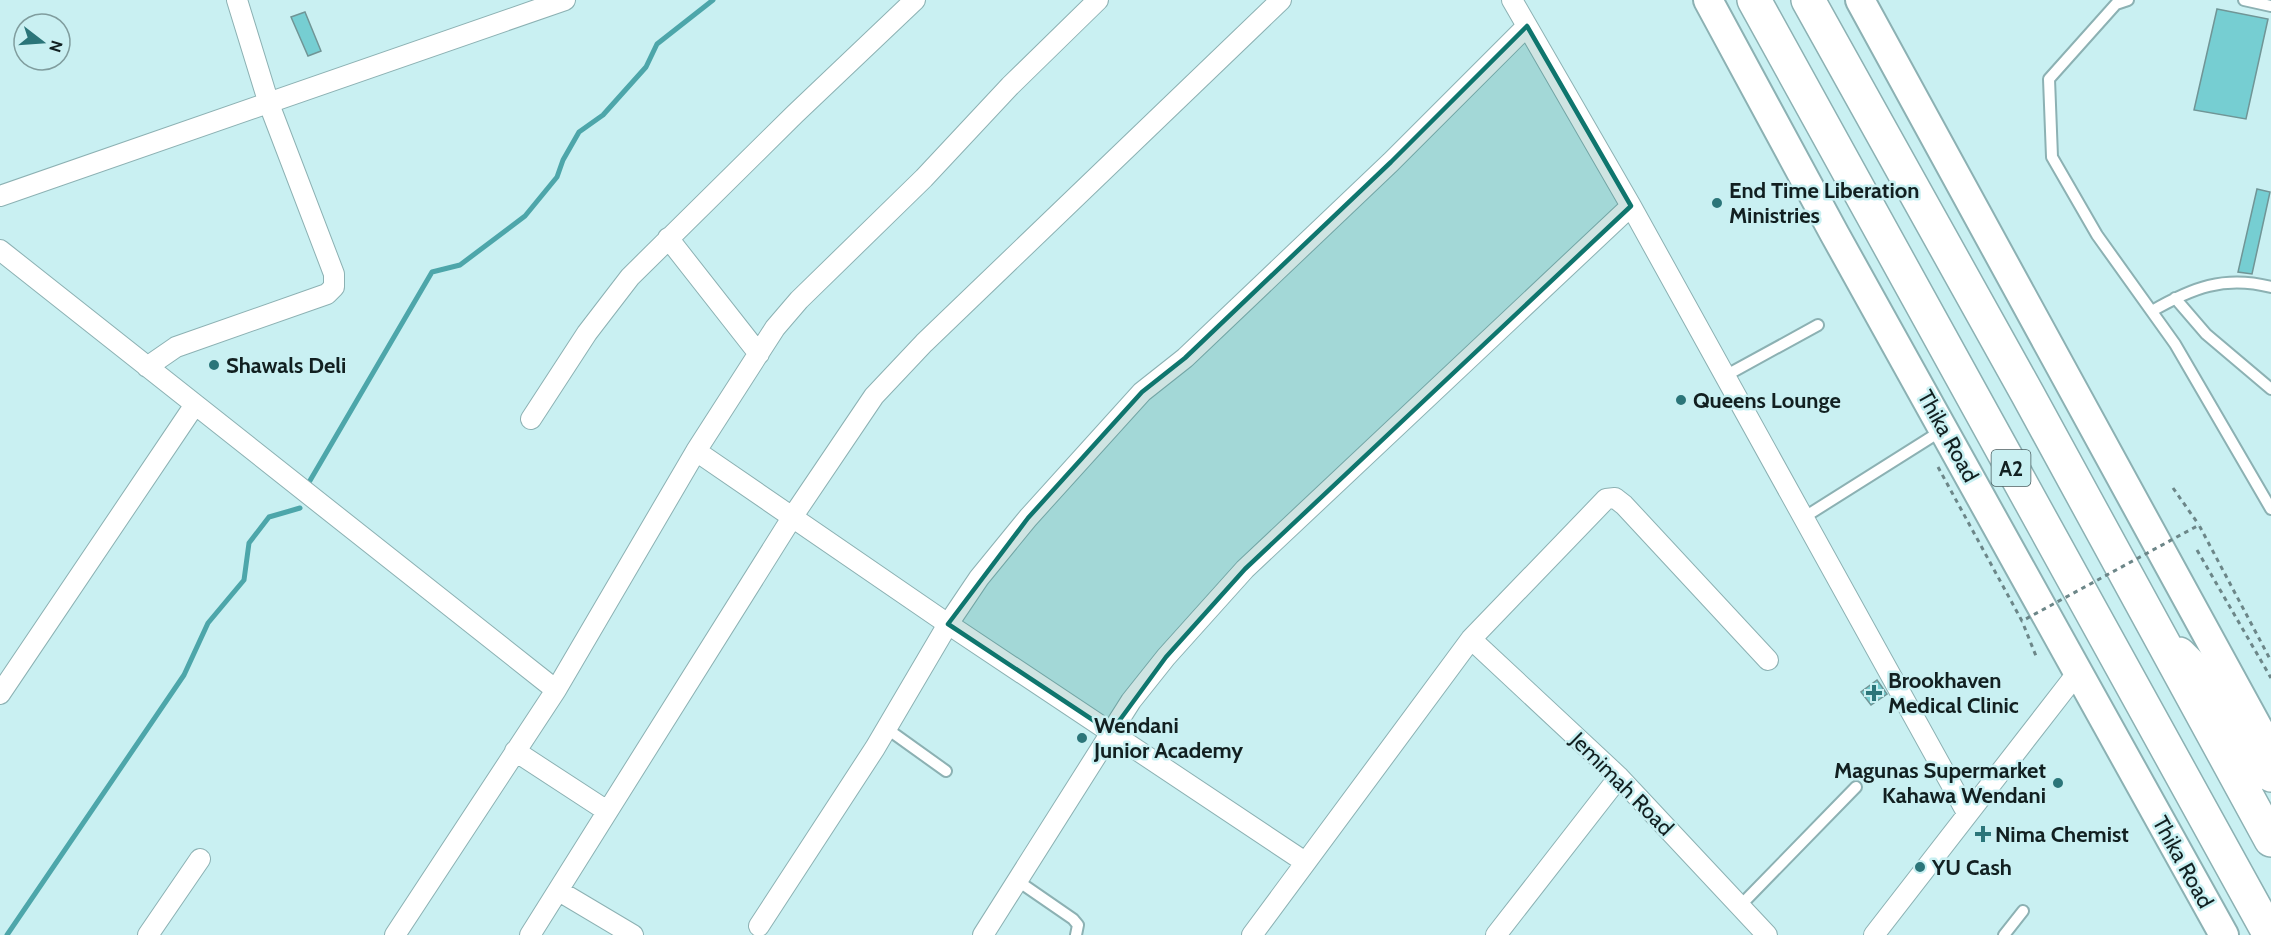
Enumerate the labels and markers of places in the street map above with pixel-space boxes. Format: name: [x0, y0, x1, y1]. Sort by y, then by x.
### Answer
place label: End Time Liberation Ministries: [1729, 177, 1919, 229]
marker: End Time Liberation Ministries: [1710, 196, 1724, 210]
place label: Shawals Deli: [226, 352, 346, 379]
marker: Shawals Deli: [207, 358, 221, 372]
place label: Queens Lounge: [1693, 387, 1841, 414]
marker: Queens Lounge: [1674, 393, 1688, 407]
place label: Brookhaven Medical Clinic: [1888, 667, 2019, 719]
marker: Brookhaven Medical Clinic: [1865, 684, 1883, 702]
place label: Wendani Junior Academy: [1093, 712, 1243, 764]
marker: Wendani Junior Academy: [1075, 731, 1089, 745]
place label: Magunas Supermarket Kahawa Wendani: [1834, 757, 2046, 809]
marker: Magunas Supermarket Kahawa Wendani: [2051, 776, 2065, 790]
place label: Nima Chemist: [1995, 821, 2129, 848]
marker: Nima Chemist: [1976, 827, 1990, 841]
place label: YU Cash: [1931, 854, 2012, 881]
marker: YU Cash: [1913, 860, 1927, 874]

